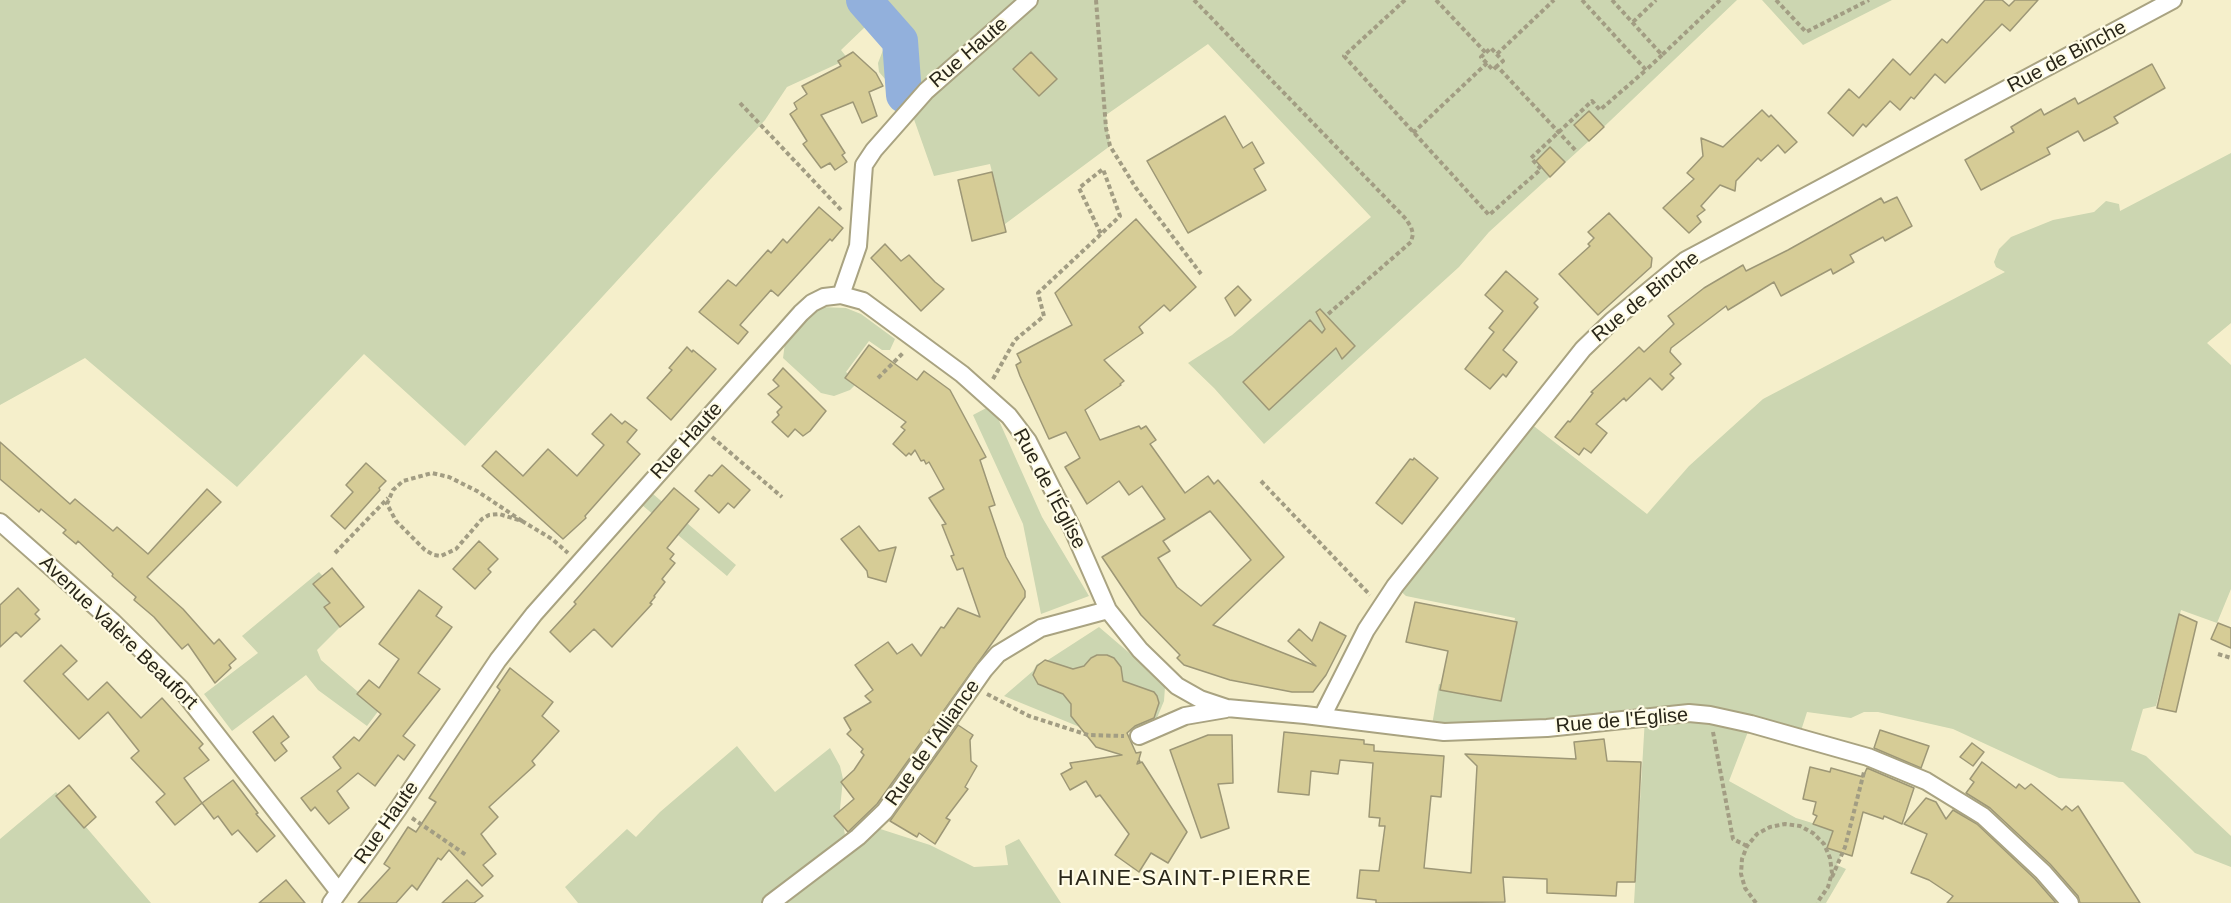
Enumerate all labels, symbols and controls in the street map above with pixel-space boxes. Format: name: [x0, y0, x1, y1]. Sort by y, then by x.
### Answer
street label: Rue Haute: [925, 13, 1013, 93]
street label: Rue de Binche: [2003, 16, 2131, 98]
street label: Rue de Binche: [1587, 246, 1705, 348]
street label: Rue Haute: [646, 397, 728, 485]
street label: Rue de l'Église: [1007, 425, 1091, 553]
street label: Avenue Valère Beaufort: [34, 551, 202, 715]
street label: Rue de l'Alliance: [881, 675, 985, 811]
street label: Rue de l'Église: [1555, 703, 1689, 739]
street label: Rue Haute: [350, 777, 424, 869]
district label: HAINE-SAINT-PIERRE: [1058, 866, 1312, 892]

